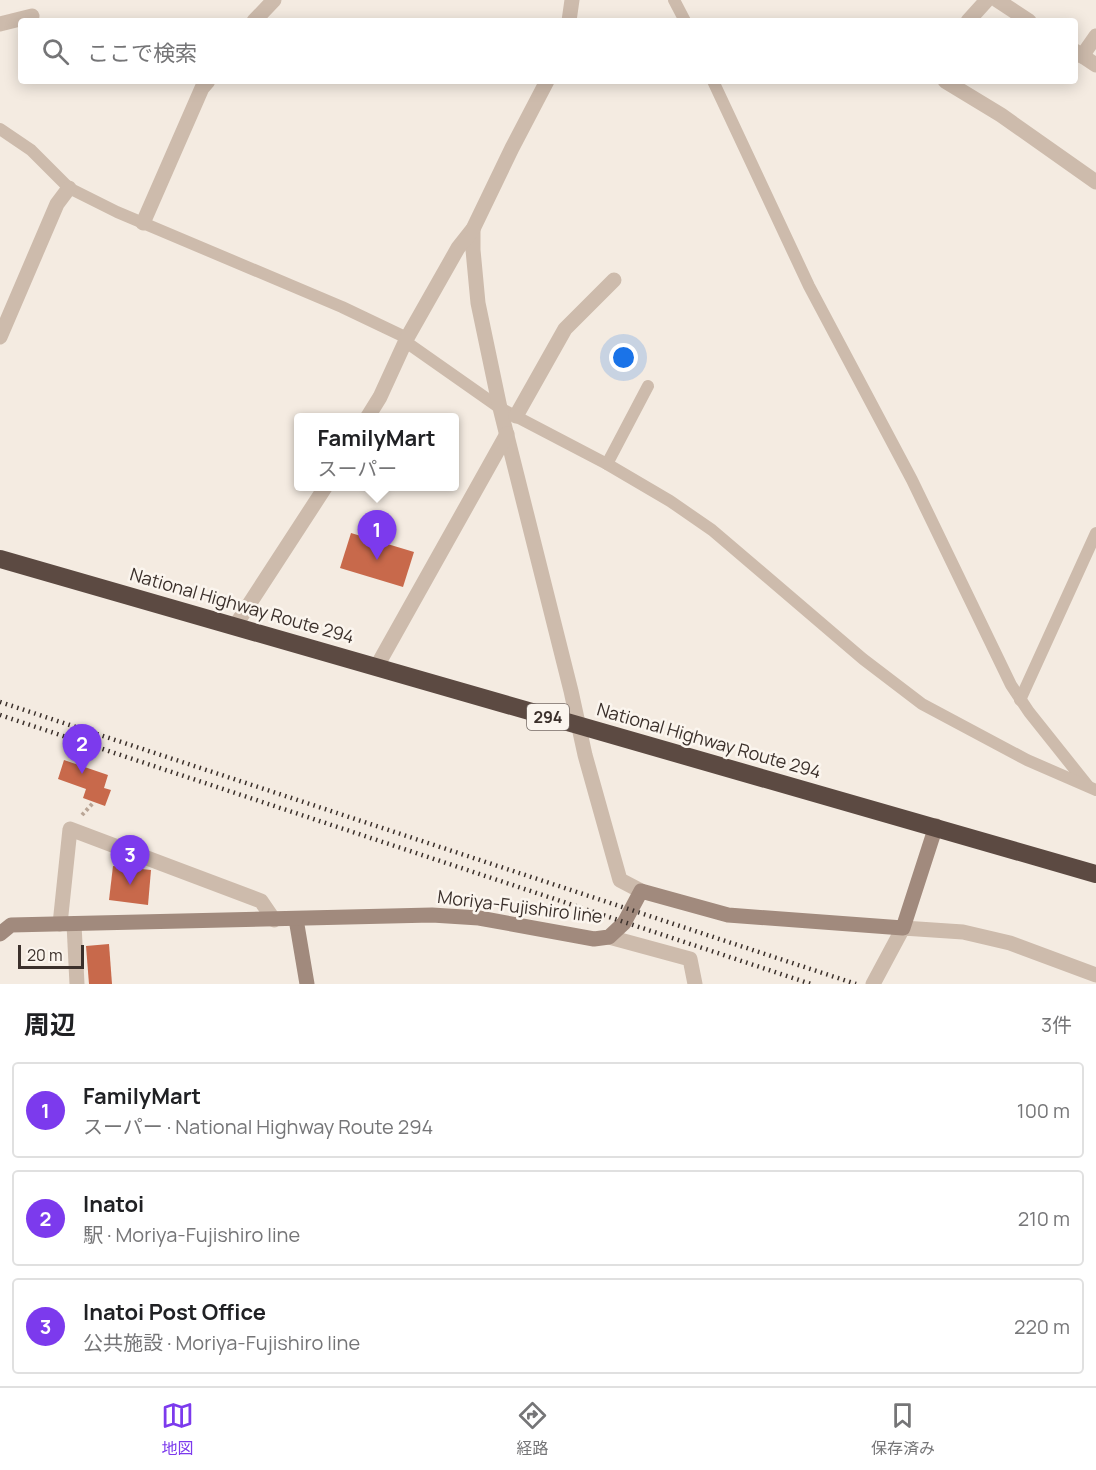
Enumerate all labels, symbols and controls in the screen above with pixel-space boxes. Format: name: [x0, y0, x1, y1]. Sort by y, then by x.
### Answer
search box: [18, 18, 1078, 84]
icon: search: [39, 35, 72, 68]
text: ここで検索: [87, 38, 197, 68]
your location: [609, 343, 638, 372]
popup: [294, 413, 459, 491]
text: FamilyMart: [318, 423, 435, 453]
text: スーパー: [318, 455, 397, 482]
pin: 1: [358, 510, 397, 560]
street label: National Highway Route 294: [127, 561, 357, 649]
street label: National Highway Route 294: [594, 696, 824, 784]
road number: 294: [527, 704, 569, 730]
pin: 2: [62, 724, 101, 774]
pin: 3: [110, 836, 150, 885]
street label: Moriya-Fujishiro line: [436, 884, 604, 928]
scale bar: [18, 942, 84, 970]
text: 20 m: [27, 944, 63, 966]
text: 周辺: [24, 1006, 76, 1042]
text: 3件: [1041, 1011, 1072, 1038]
text: FamilyMart: [83, 1081, 201, 1111]
text: 1: [41, 1097, 50, 1124]
text: 100 m: [1017, 1097, 1070, 1124]
text: スーパー · National Highway Route 294: [83, 1113, 433, 1140]
text: Inatoi: [83, 1189, 144, 1219]
text: 2: [40, 1205, 51, 1232]
text: 210 m: [1018, 1205, 1070, 1232]
text: 駅 · Moriya-Fujishiro line: [83, 1221, 300, 1248]
text: Inatoi Post Office: [83, 1297, 266, 1327]
text: 3: [40, 1313, 51, 1340]
text: 220 m: [1014, 1313, 1070, 1340]
text: 公共施設 · Moriya-Fujishiro line: [83, 1329, 360, 1356]
tab: 地図: [161, 1399, 194, 1459]
tab: 経路: [516, 1399, 549, 1459]
tab: 保存済み: [871, 1399, 935, 1459]

